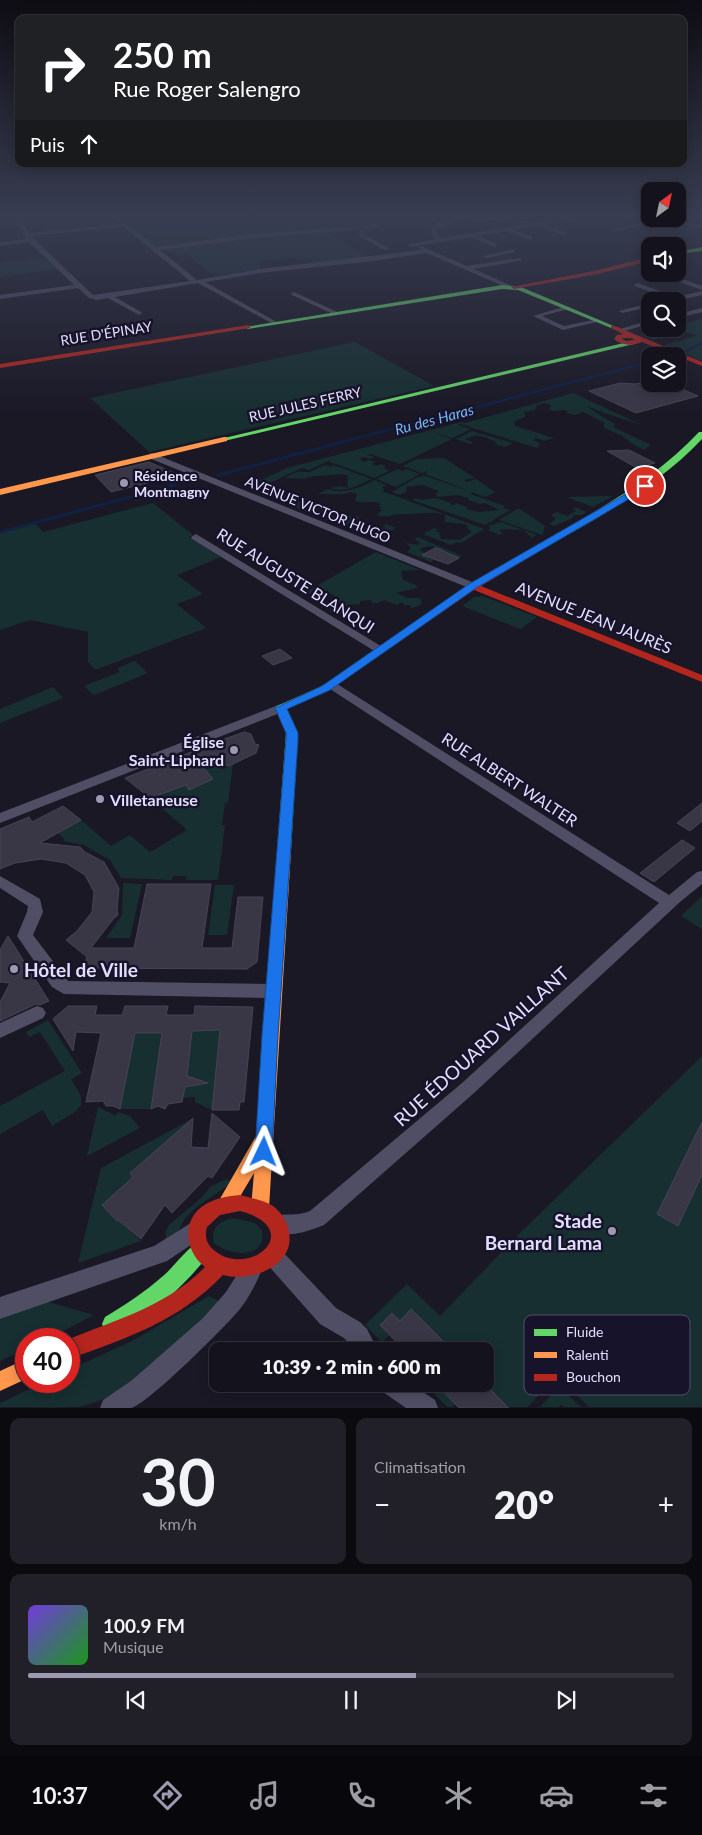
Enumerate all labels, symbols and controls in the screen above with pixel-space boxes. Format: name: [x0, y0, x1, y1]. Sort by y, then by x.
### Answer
text: 250 m: [113, 33, 212, 75]
icon: right: [30, 35, 95, 100]
text: Rue Roger Salengro: [113, 75, 301, 102]
icon: ahead: [75, 130, 103, 158]
text: Puis: [30, 133, 65, 156]
north arrow: [641, 182, 686, 228]
map controls: [641, 182, 686, 392]
button: sound: [641, 237, 686, 282]
button: search: [641, 292, 686, 337]
street label: RUE D'ÉPINAY: [59, 317, 153, 349]
button: layers: [641, 347, 686, 392]
street label: RUE JULES FERRY: [247, 383, 363, 425]
water label: Ru des Haras: [393, 400, 475, 438]
pin: [624, 465, 666, 507]
place label: Résidence Montmagny: [134, 467, 210, 500]
street label: AVENUE VICTOR HUGO: [243, 472, 393, 546]
icon: arrive: [631, 472, 659, 500]
marker: Résidence Montmagny: [118, 477, 130, 489]
street label: RUE AUGUSTE BLANQUI: [214, 524, 378, 636]
street label: AVENUE JEAN JAURÈS: [513, 577, 675, 657]
street label: RUE ALBERT WALTER: [439, 728, 581, 830]
place label: Église Saint-Liphard: [129, 732, 224, 769]
marker: Église Saint-Liphard: [228, 744, 240, 756]
place label: Villetaneuse: [109, 790, 198, 809]
marker: Villetaneuse: [94, 793, 106, 805]
place label: Hôtel de Ville: [24, 958, 138, 981]
street label: RUE ÉDOUARD VAILLANT: [389, 961, 573, 1131]
marker: Hôtel de Ville: [8, 963, 20, 975]
position arrow: [237, 1125, 289, 1177]
place label: Stade Bernard Lama: [485, 1209, 602, 1254]
marker: Stade Bernard Lama: [606, 1225, 618, 1237]
legend: [524, 1315, 690, 1395]
text: Fluide: [566, 1323, 604, 1340]
speed limit sign: 40: [15, 1328, 80, 1393]
text: Ralenti: [566, 1346, 609, 1363]
text: 10:39 · 2 min · 600 m: [262, 1355, 441, 1378]
text: Bouchon: [566, 1368, 621, 1385]
text: 30: [140, 1442, 216, 1520]
text: Climatisation: [374, 1457, 466, 1476]
text: 20°: [494, 1481, 554, 1527]
text: −: [374, 1487, 390, 1521]
text: +: [658, 1487, 674, 1521]
text: km/h: [159, 1514, 197, 1533]
text: 100.9 FM: [103, 1614, 185, 1637]
text: Musique: [103, 1637, 164, 1656]
icon: previous: [122, 1686, 150, 1714]
icon: pause: [337, 1686, 365, 1714]
icon: next: [552, 1686, 580, 1714]
icon: directions: [150, 1778, 185, 1813]
icon: music: [247, 1778, 282, 1813]
icon: phone: [344, 1778, 379, 1813]
icon: climate: [441, 1778, 476, 1813]
icon: car: [539, 1778, 574, 1813]
icon: filters: [636, 1778, 671, 1813]
text: 10:37: [31, 1782, 88, 1809]

